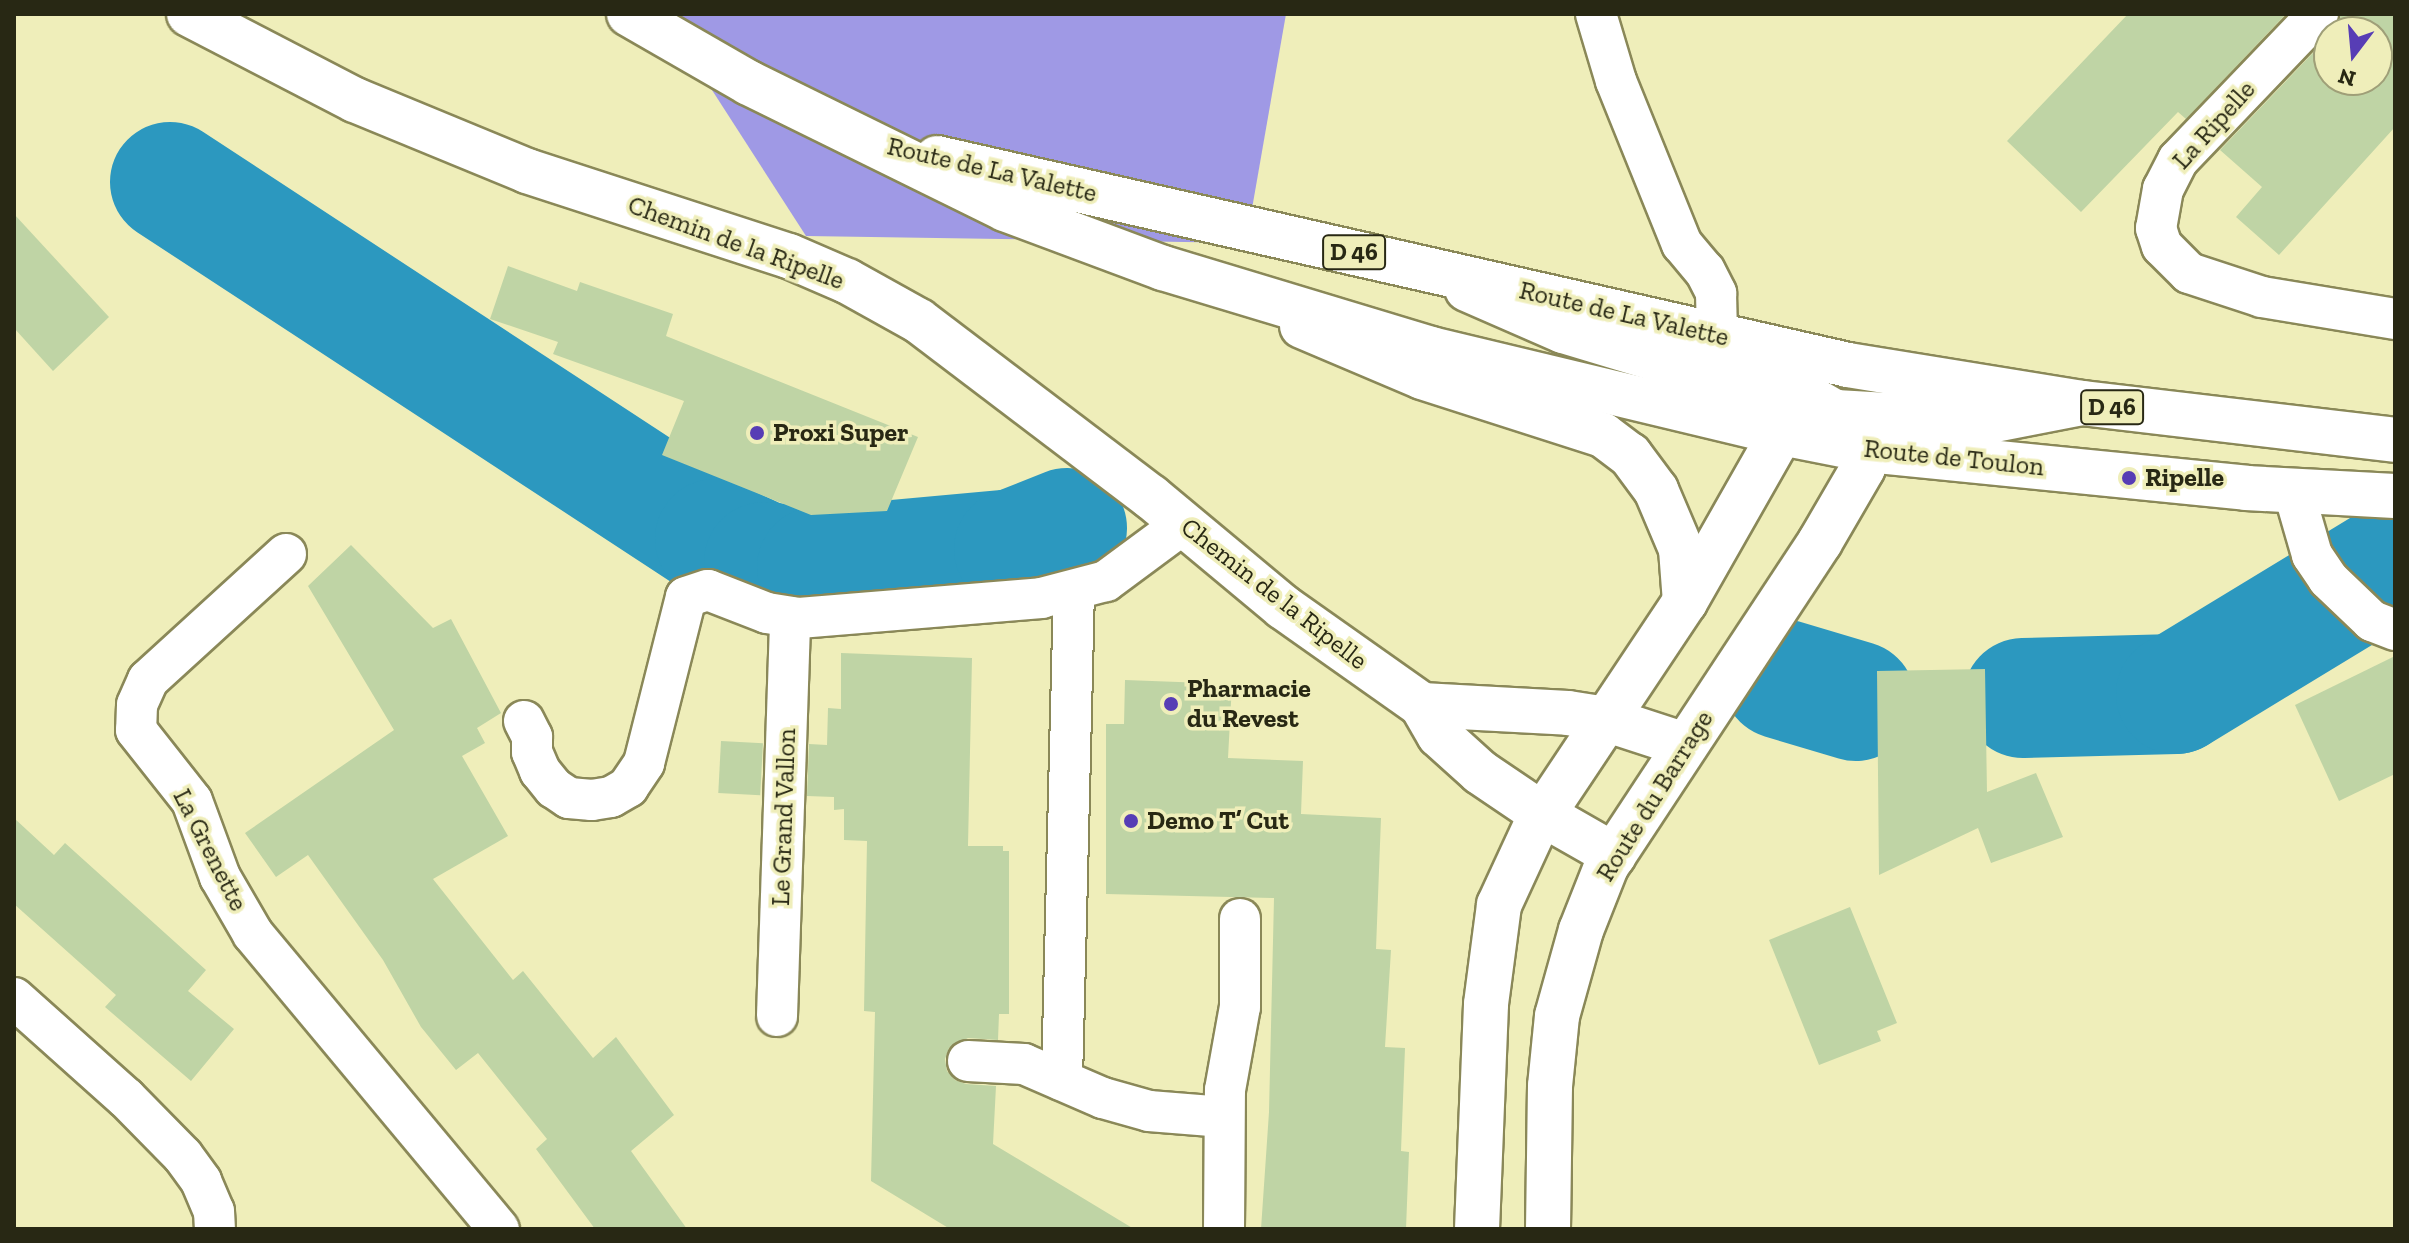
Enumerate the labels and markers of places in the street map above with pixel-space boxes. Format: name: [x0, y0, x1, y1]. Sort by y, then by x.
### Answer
place label: Proxi Super: [773, 417, 908, 449]
marker: Proxi Super: [748, 424, 766, 442]
place label: Ripelle: [2145, 462, 2224, 494]
marker: Ripelle: [2120, 469, 2138, 487]
place label: Pharmacie du Revest: [1187, 673, 1311, 734]
marker: Pharmacie du Revest: [1162, 695, 1180, 713]
place label: Demo T’ Cut: [1147, 805, 1289, 837]
marker: Demo T’ Cut: [1122, 812, 1140, 830]

